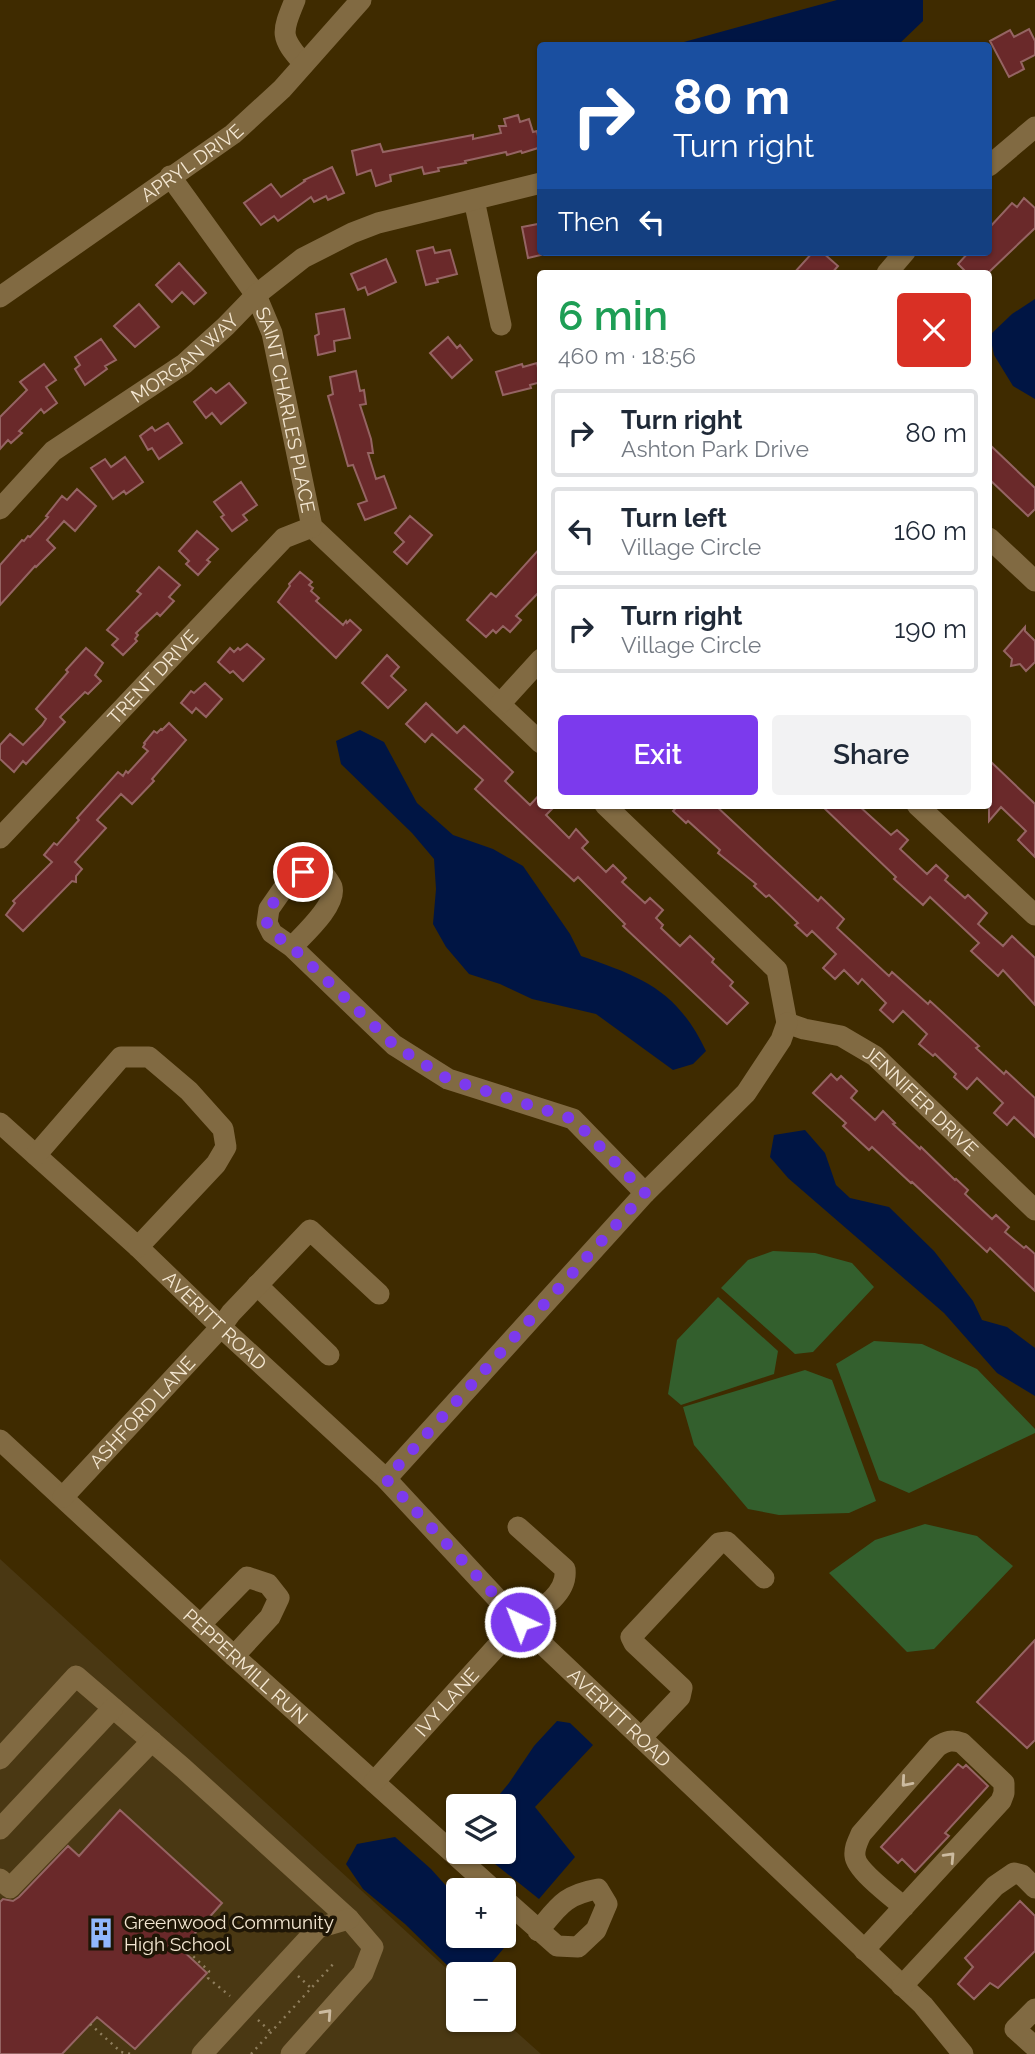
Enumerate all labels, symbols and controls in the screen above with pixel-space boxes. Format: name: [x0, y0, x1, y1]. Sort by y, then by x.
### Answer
text: 80 m: [673, 68, 790, 125]
icon: right: [558, 70, 649, 161]
street label: APRYL DRIVE: [136, 120, 247, 206]
text: Turn right: [673, 127, 814, 164]
icon: left: [633, 203, 671, 241]
text: Then: [558, 207, 619, 237]
text: 6 min: [558, 291, 668, 340]
button: close: [897, 293, 971, 367]
street label: SAINT CHARLES PLACE: [251, 303, 320, 515]
street label: MORGAN WAY: [127, 308, 243, 407]
text: 460 m · 18:56: [558, 342, 696, 369]
text: Turn right: [621, 405, 742, 435]
icon: right: [562, 414, 600, 452]
text: 80 m: [905, 418, 967, 448]
text: Ashton Park Drive: [621, 435, 809, 462]
text: Turn left: [621, 503, 727, 533]
icon: left: [562, 512, 600, 550]
text: 160 m: [894, 516, 967, 546]
text: Village Circle: [621, 533, 761, 560]
text: Turn right: [621, 601, 742, 631]
icon: right: [562, 610, 600, 648]
text: 190 m: [894, 614, 967, 644]
street label: TRENT DRIVE: [103, 625, 202, 728]
text: Village Circle: [621, 631, 761, 658]
button: Exit: [558, 715, 758, 795]
button: Share: [772, 715, 971, 795]
pin: [273, 842, 333, 902]
icon: arrive: [284, 853, 322, 891]
street label: JENNIFER DRIVE: [860, 1041, 983, 1160]
street label: AVERITT ROAD: [159, 1267, 271, 1374]
street label: ASHFORD LANE: [85, 1352, 199, 1472]
position arrow: [483, 1585, 557, 1659]
street label: PEPPERMILL RUN: [179, 1604, 313, 1728]
street label: IVY LANE: [410, 1663, 483, 1741]
street label: AVERITT ROAD: [564, 1663, 676, 1771]
one-way arrow: [902, 1774, 914, 1787]
map controls: [446, 1794, 516, 2032]
button: layers: [446, 1794, 516, 1864]
one-way arrow: [942, 1852, 954, 1865]
button: +: [446, 1878, 516, 1948]
place label: Greenwood Community High School: [124, 1911, 334, 1955]
building icon: Greenwood Community High School: [84, 1916, 118, 1950]
button: −: [446, 1962, 516, 2032]
one-way arrow: [319, 2009, 331, 2022]

